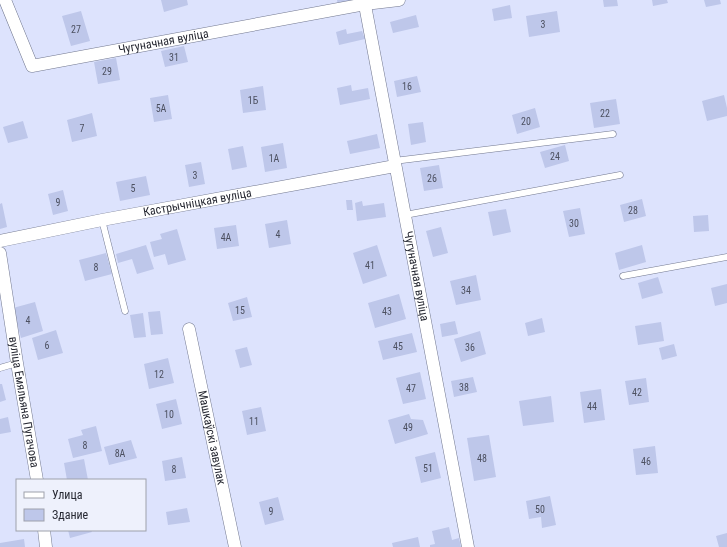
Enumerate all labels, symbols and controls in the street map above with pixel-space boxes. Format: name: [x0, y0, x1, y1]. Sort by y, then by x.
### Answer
house number: 3: [541, 19, 546, 30]
house number: 27: [71, 24, 81, 35]
street label: Чугуначная вуліца: [117, 26, 210, 57]
house number: 31: [169, 52, 179, 63]
house number: 29: [102, 66, 112, 77]
house number: 16: [402, 81, 412, 92]
house number: 1Б: [248, 95, 259, 106]
house number: 5А: [156, 103, 167, 114]
house number: 22: [600, 108, 610, 119]
house number: 20: [521, 116, 531, 127]
house number: 7: [80, 123, 85, 134]
house number: 24: [550, 151, 560, 162]
house number: 1А: [269, 153, 280, 164]
house number: 3: [193, 170, 198, 181]
house number: 26: [427, 173, 437, 184]
house number: 5: [131, 183, 136, 194]
street label: Кастрычніцкая вуліца: [142, 186, 253, 219]
house number: 9: [56, 197, 61, 208]
house number: 28: [628, 205, 638, 216]
house number: 30: [569, 218, 579, 229]
house number: 4: [276, 229, 281, 240]
street label: Чугуначная вуліца: [401, 230, 432, 323]
house number: 4А: [221, 232, 232, 243]
house number: 41: [365, 260, 375, 271]
house number: 8: [94, 262, 99, 273]
house number: 34: [461, 285, 471, 296]
house number: 15: [235, 305, 245, 316]
house number: 43: [382, 306, 392, 317]
house number: 4: [26, 315, 31, 326]
street label: вуліца Емяльяна Пугачова: [6, 336, 42, 469]
house number: 6: [45, 340, 50, 351]
house number: 45: [393, 341, 403, 352]
house number: 36: [465, 342, 475, 353]
house number: 12: [154, 369, 164, 380]
house number: 38: [459, 382, 469, 393]
house number: 47: [406, 383, 416, 394]
house number: 42: [632, 387, 642, 398]
street label: Машкаўскі завулак: [195, 389, 229, 486]
house number: 44: [587, 401, 597, 412]
house number: 10: [164, 409, 174, 420]
house number: 11: [249, 416, 259, 427]
house number: 49: [403, 422, 413, 433]
house number: 8: [83, 440, 88, 451]
house number: 8А: [115, 448, 126, 459]
house number: 48: [477, 453, 487, 464]
house number: 46: [641, 456, 651, 467]
house number: 51: [423, 463, 433, 474]
house number: 8: [172, 464, 177, 475]
legend: [16, 479, 146, 531]
text: Улица: [52, 488, 83, 502]
house number: 50: [535, 504, 545, 515]
house number: 9: [269, 506, 274, 517]
text: Здание: [52, 508, 89, 522]

